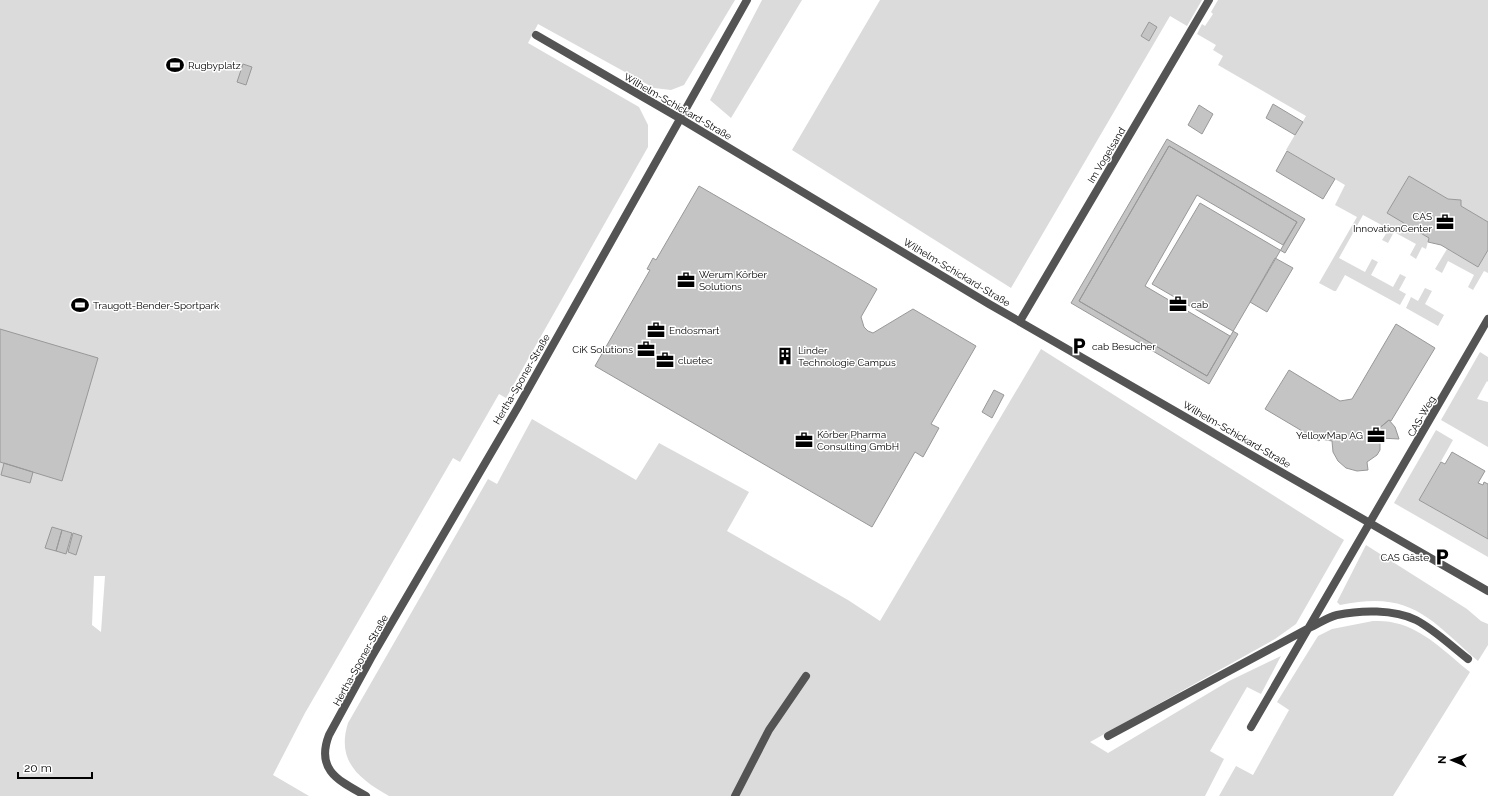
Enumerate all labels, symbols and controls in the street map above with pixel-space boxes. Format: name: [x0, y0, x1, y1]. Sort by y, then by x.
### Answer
sports icon: Rugbyplatz: [165, 55, 185, 75]
place label: Rugbyplatz: [188, 60, 241, 71]
street label: Wilhelm-Schickard-Straße: [622, 71, 734, 142]
street label: Im Vogelsand: [1085, 125, 1127, 185]
place label: CAS InnovationCenter: [1353, 211, 1432, 234]
office icon: CAS InnovationCenter: [1435, 212, 1455, 232]
street label: Wilhelm-Schickard-Straße: [901, 236, 1012, 309]
place label: Werum Körber Solutions: [699, 269, 767, 292]
office icon: Werum Körber Solutions: [676, 270, 696, 290]
office icon: cab: [1168, 294, 1188, 314]
sports icon: Traugott-Bender-Sportpark: [70, 295, 90, 315]
place label: cab: [1191, 299, 1208, 310]
place label: Traugott-Bender-Sportpark: [93, 300, 220, 311]
office icon: Endosmart: [646, 320, 666, 340]
place label: Endosmart: [669, 325, 720, 336]
street label: Hertha-Sponer-Straße: [491, 332, 552, 426]
parking icon: cab Besucher: [1069, 336, 1089, 356]
office icon: CiK Solutions: [636, 339, 656, 359]
place label: cab Besucher: [1092, 341, 1156, 352]
place label: CiK Solutions: [572, 344, 633, 355]
place label: Linder Technologie Campus: [798, 345, 896, 368]
building icon: Linder Technologie Campus: [775, 346, 795, 366]
office icon: cluetec: [655, 350, 675, 370]
place label: cluetec: [678, 355, 713, 366]
street label: CAS-Weg: [1405, 394, 1437, 439]
street label: Wilhelm-Schickard-Straße: [1181, 399, 1293, 470]
office icon: YellowMap AG: [1366, 425, 1386, 445]
place label: Körber Pharma Consulting GmbH: [817, 429, 899, 452]
office icon: Körber Pharma Consulting GmbH: [794, 430, 814, 450]
place label: YellowMap AG: [1296, 430, 1363, 441]
parking icon: CAS Gäste: [1432, 547, 1452, 567]
place label: CAS Gäste: [1380, 552, 1429, 563]
street label: Hertha-Sponer-Straße: [331, 613, 390, 708]
north arrow: [1432, 740, 1472, 780]
scale bar: [18, 754, 92, 780]
text: N: [1436, 755, 1449, 764]
text: 20 m: [24, 761, 52, 775]

